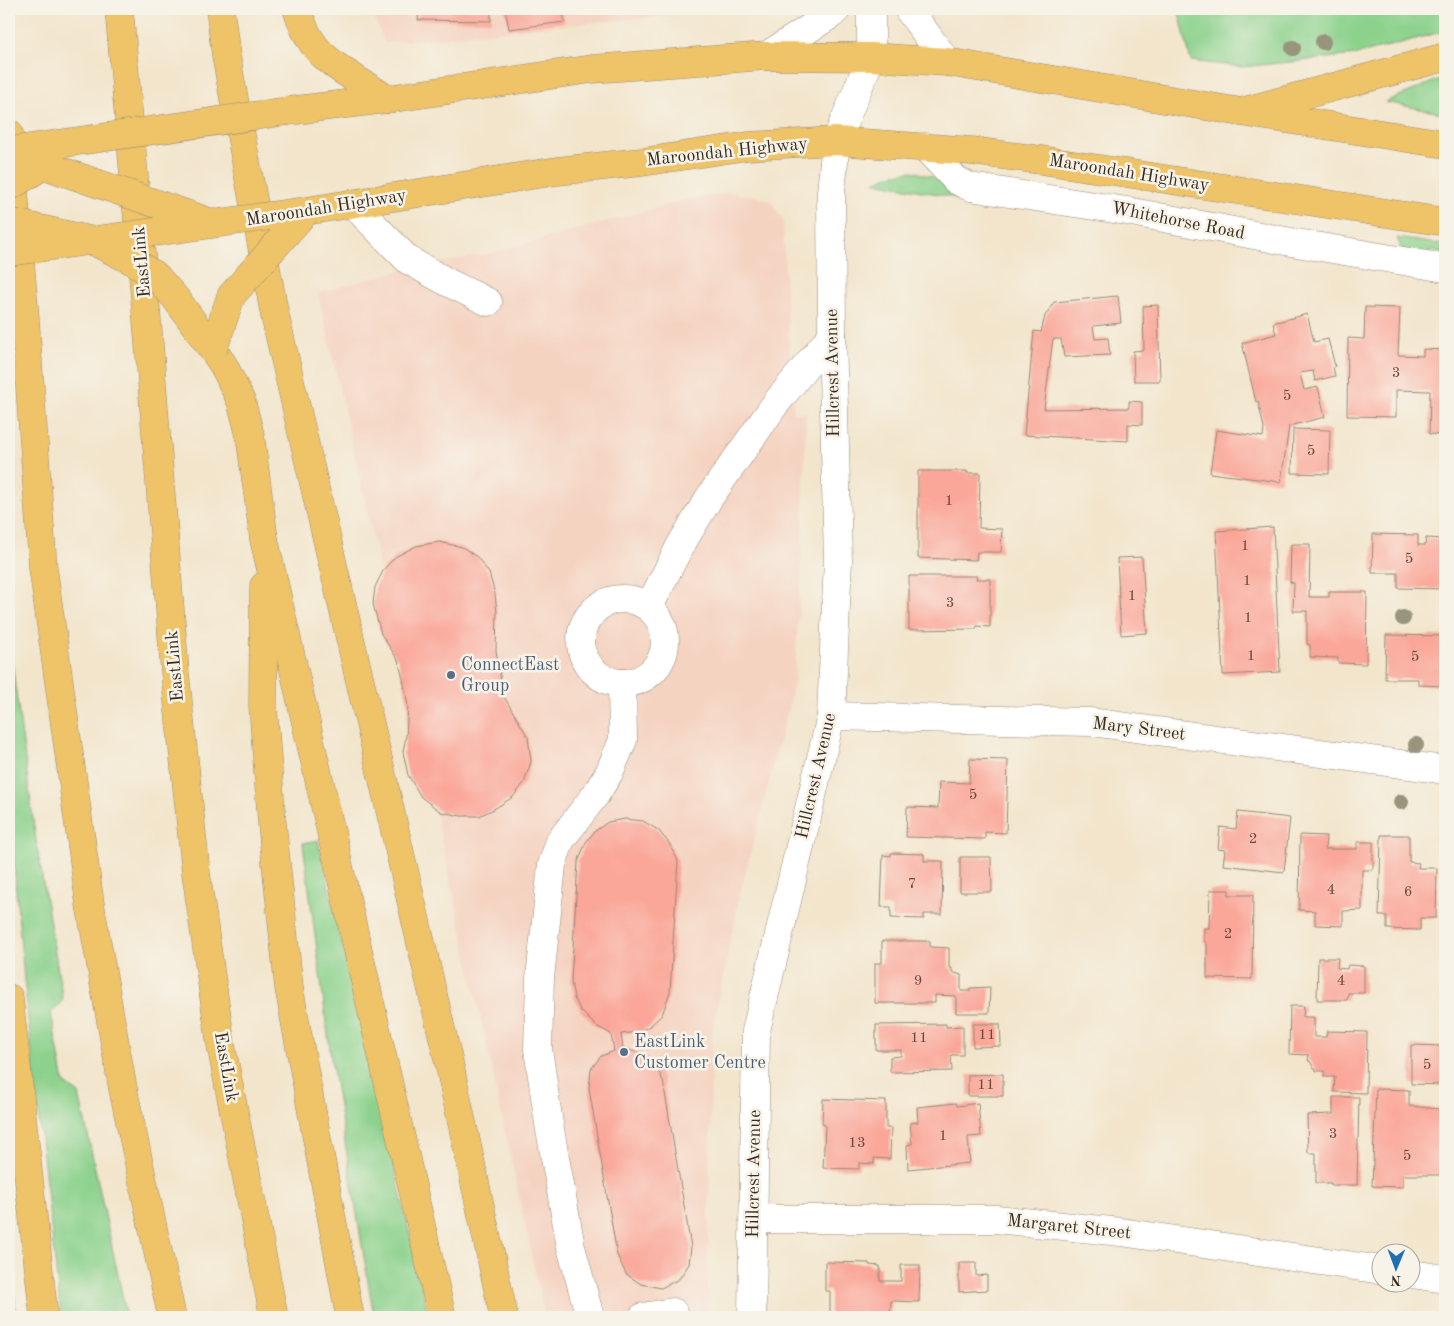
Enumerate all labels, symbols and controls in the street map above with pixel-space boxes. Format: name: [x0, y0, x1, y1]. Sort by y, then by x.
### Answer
street label: Maroondah Highway: [645, 135, 809, 169]
street label: Maroondah Highway: [1048, 151, 1211, 195]
street label: Maroondah Highway: [245, 186, 408, 230]
street label: Whitehorse Road: [1110, 199, 1246, 243]
street label: EastLink: [130, 226, 154, 298]
street label: Hillcrest Avenue: [823, 309, 843, 437]
house number: 3: [1392, 366, 1400, 381]
house number: 5: [1283, 389, 1291, 404]
house number: 5: [1307, 444, 1315, 459]
house number: 1: [945, 494, 953, 509]
house number: 1: [1241, 539, 1249, 554]
house number: 5: [1405, 552, 1413, 567]
house number: 1: [1243, 574, 1251, 589]
house number: 1: [1128, 589, 1136, 604]
house number: 3: [946, 596, 954, 611]
house number: 1: [1244, 611, 1252, 626]
street label: EastLink: [163, 630, 187, 702]
house number: 1: [1247, 649, 1255, 664]
house number: 5: [1411, 650, 1419, 665]
place label: ConnectEast Group: [461, 656, 559, 695]
marker: ConnectEast Group: [445, 669, 457, 681]
street label: Hillcrest Avenue: [793, 711, 839, 841]
street label: Mary Street: [1091, 714, 1187, 744]
house number: 5: [969, 788, 977, 803]
house number: 2: [1249, 832, 1257, 847]
house number: 7: [908, 877, 916, 892]
house number: 4: [1327, 883, 1335, 898]
house number: 6: [1404, 885, 1412, 900]
house number: 2: [1224, 927, 1232, 942]
house number: 9: [914, 974, 922, 989]
house number: 4: [1337, 974, 1345, 989]
house number: 11: [978, 1028, 996, 1043]
street label: EastLink: [211, 1030, 241, 1104]
house number: 11: [910, 1031, 928, 1046]
place label: EastLink Customer Centre: [634, 1033, 766, 1072]
marker: EastLink Customer Centre: [618, 1046, 630, 1058]
house number: 5: [1423, 1058, 1431, 1073]
house number: 11: [977, 1078, 995, 1093]
street label: Hillcrest Avenue: [744, 1110, 764, 1238]
house number: 3: [1329, 1127, 1337, 1142]
house number: 1: [939, 1129, 947, 1144]
house number: 13: [848, 1136, 866, 1151]
house number: 5: [1403, 1149, 1411, 1164]
street label: Margaret Street: [1006, 1212, 1132, 1242]
north arrow: [1372, 1244, 1422, 1294]
text: N: [1390, 1273, 1401, 1287]

